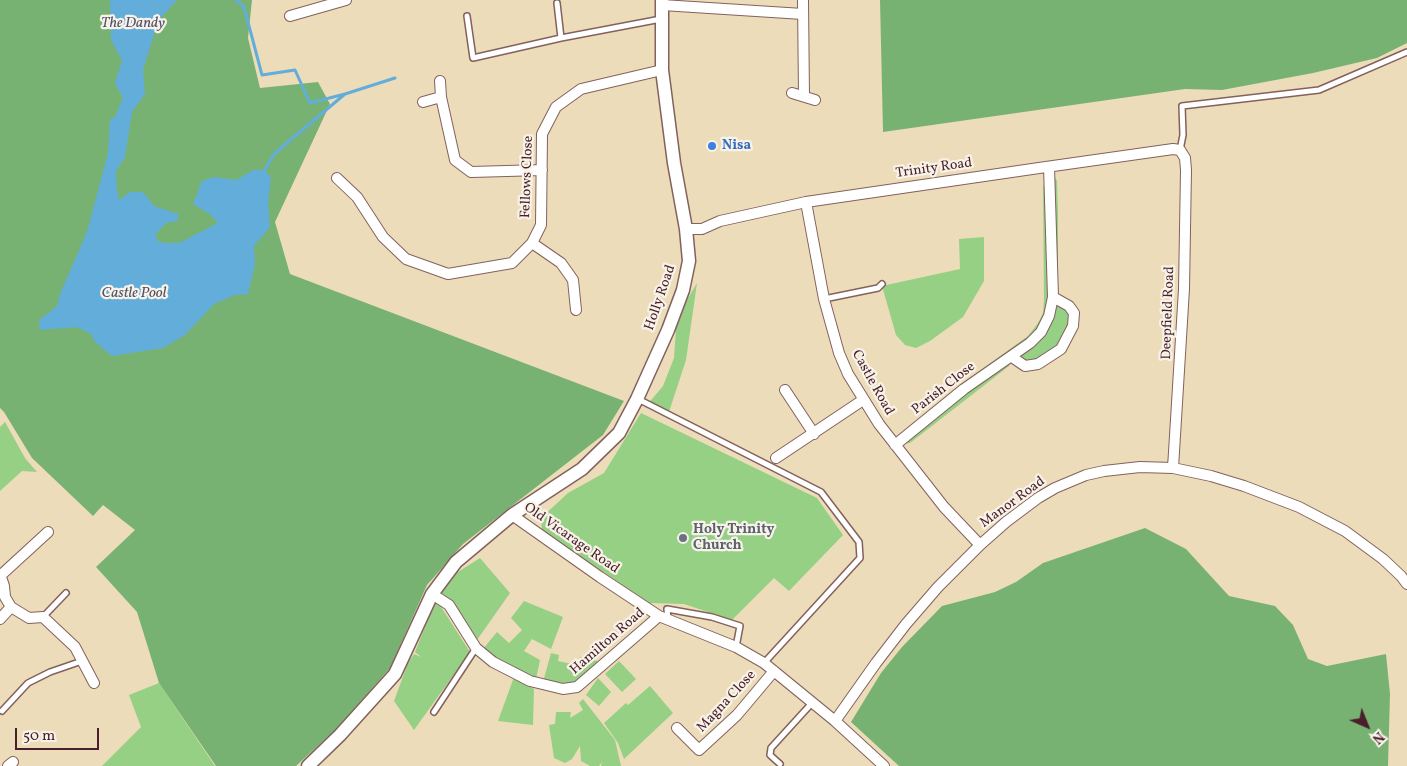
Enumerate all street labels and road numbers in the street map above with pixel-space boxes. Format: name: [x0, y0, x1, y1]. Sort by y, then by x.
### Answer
street label: Fellows Close: [518, 135, 538, 219]
street label: Trinity Road: [895, 155, 973, 183]
street label: Holly Road: [642, 263, 680, 333]
street label: Deepfield Road: [1159, 266, 1179, 360]
street label: Castle Road: [847, 347, 897, 419]
street label: Parish Close: [909, 359, 979, 419]
street label: Manor Road: [977, 474, 1049, 532]
street label: Old Vicarage Road: [520, 500, 622, 578]
street label: Hamilton Road: [567, 605, 649, 679]
street label: Magna Close: [694, 667, 760, 737]

